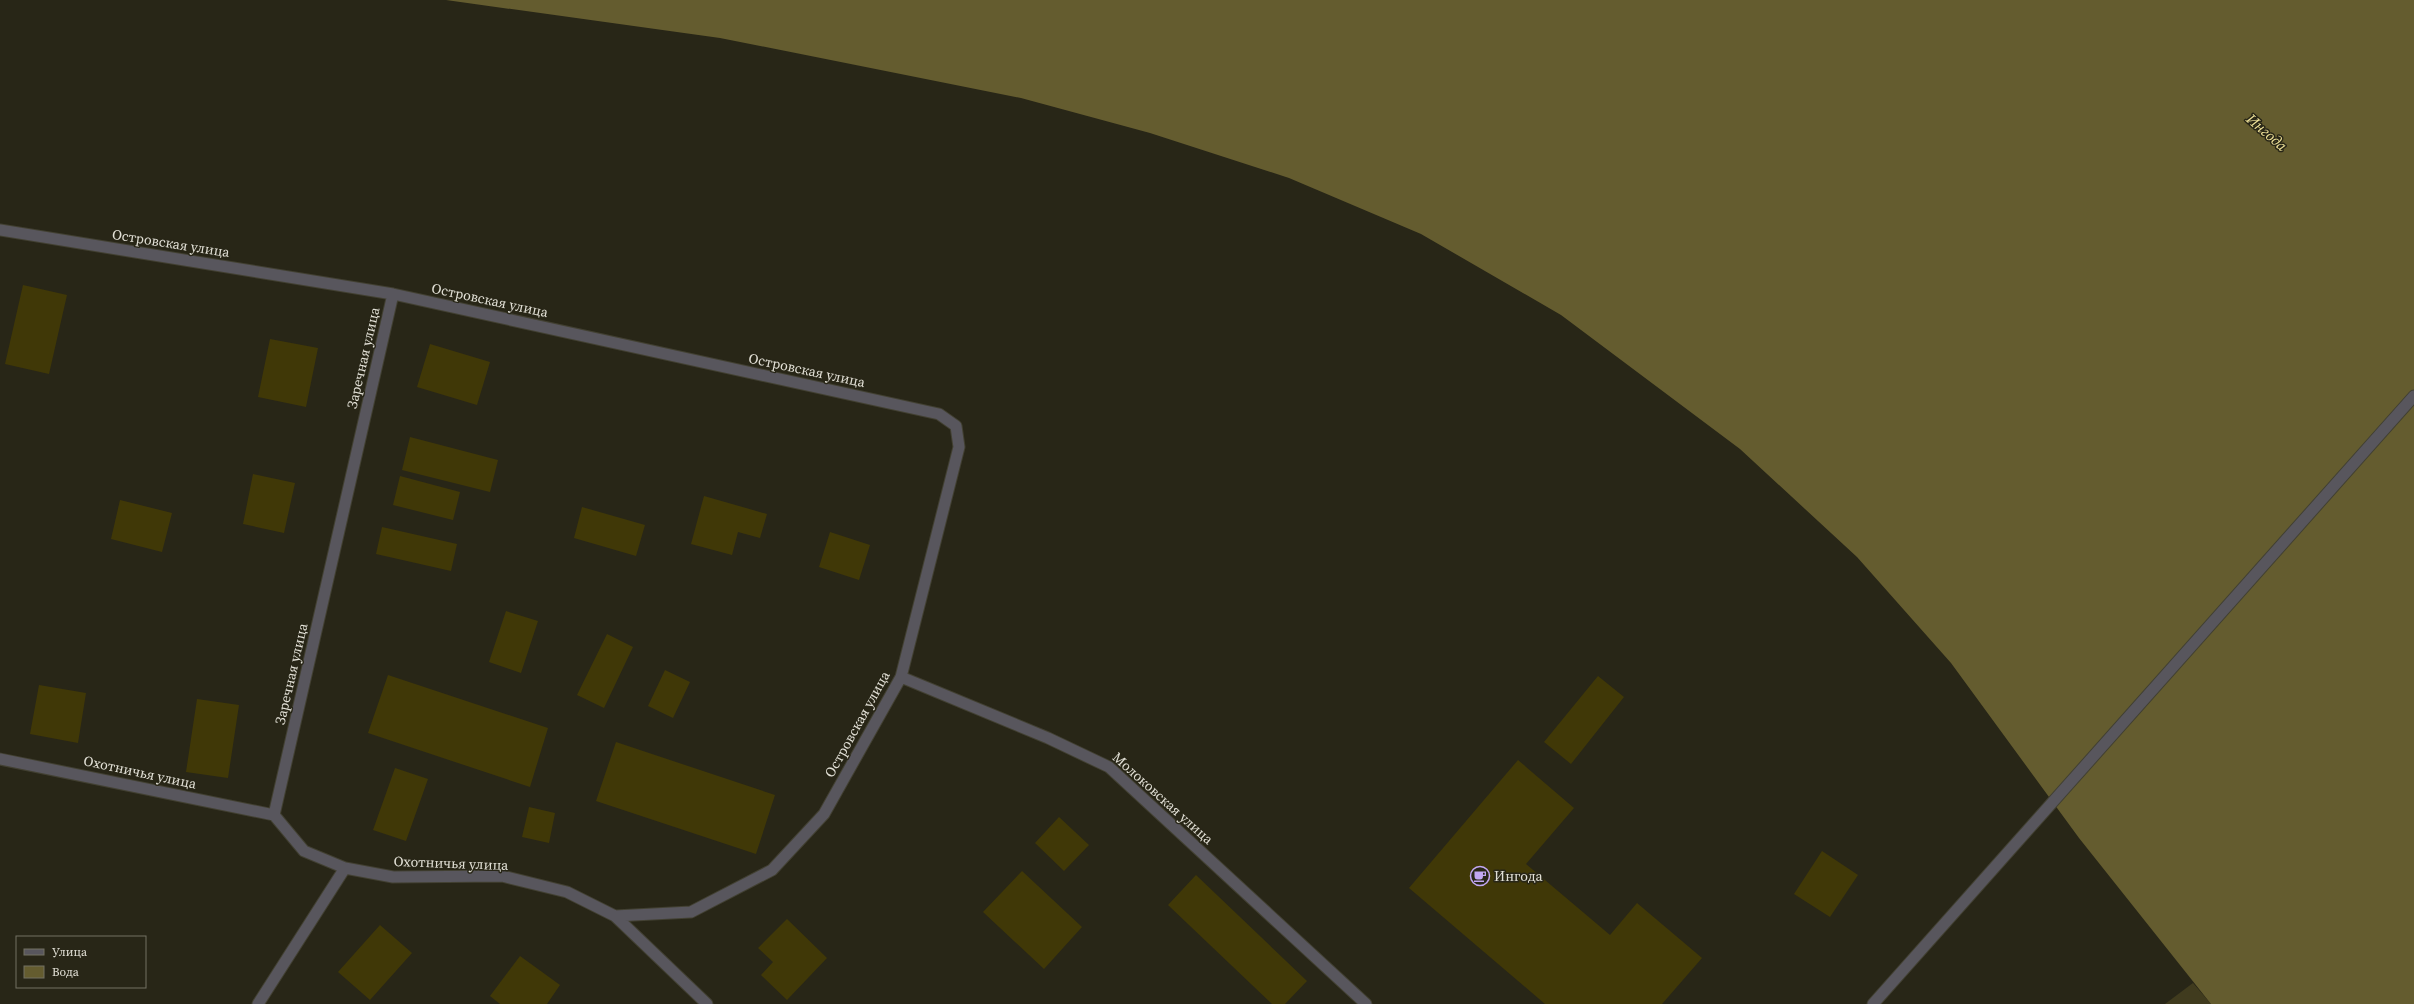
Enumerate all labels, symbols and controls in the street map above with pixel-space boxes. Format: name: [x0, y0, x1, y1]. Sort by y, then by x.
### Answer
water label: Ингода: [2241, 108, 2292, 156]
street label: Островская улица: [111, 224, 232, 262]
street label: Островская улица: [430, 278, 551, 322]
street label: Заречная улица: [342, 304, 385, 411]
street label: Островская улица: [747, 348, 868, 392]
street label: Заречная улица: [270, 620, 313, 727]
street label: Островская улица: [819, 666, 895, 781]
street label: Молоковская улица: [1108, 747, 1218, 849]
street label: Охотничья улица: [82, 750, 199, 794]
street label: Охотничья улица: [393, 851, 510, 875]
cafe icon: Ингода: [1469, 865, 1491, 887]
place label: Ингода: [1494, 866, 1544, 886]
legend: [16, 936, 146, 988]
text: Улица: [52, 944, 88, 960]
text: Вода: [52, 964, 80, 980]

